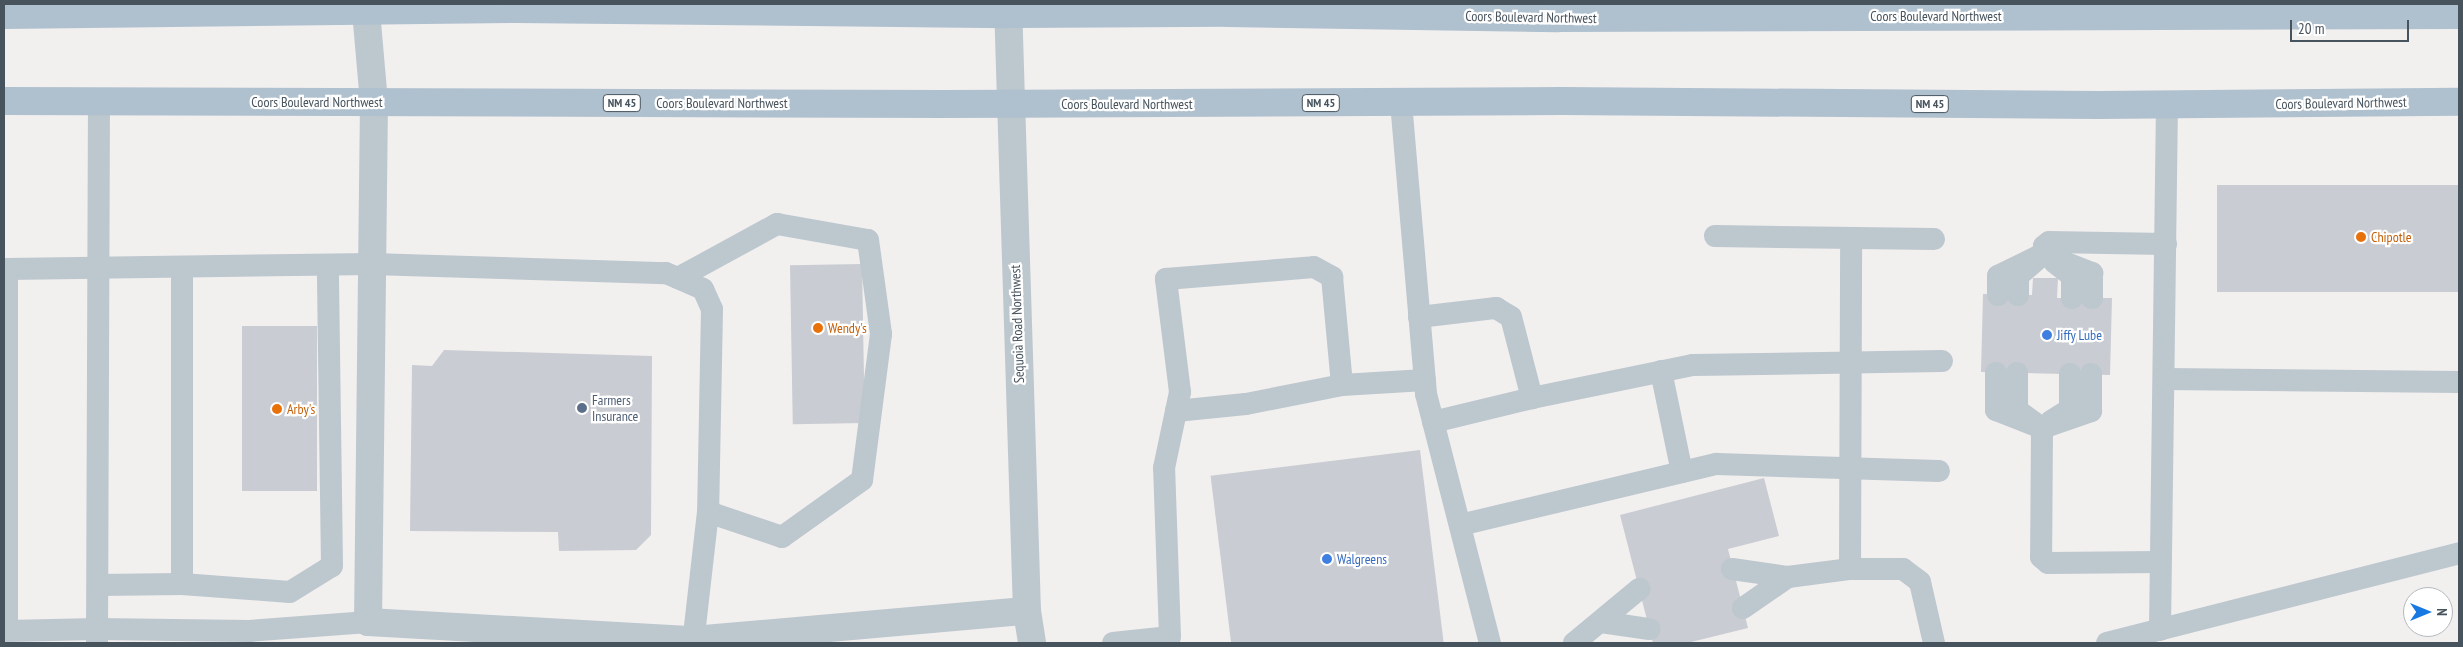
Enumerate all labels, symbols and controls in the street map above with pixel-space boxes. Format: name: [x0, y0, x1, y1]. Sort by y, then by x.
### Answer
street label: Coors Boulevard Northwest: [1465, 7, 1597, 27]
street label: Coors Boulevard Northwest: [1870, 8, 2002, 24]
scale bar: [2293, 10, 2412, 42]
text: 20 m: [2298, 19, 2324, 38]
street label: Coors Boulevard Northwest: [2275, 93, 2407, 113]
street label: Coors Boulevard Northwest: [251, 94, 383, 110]
road number: NM 45: [602, 94, 642, 112]
road number: NM 45: [1301, 94, 1341, 112]
street label: Coors Boulevard Northwest: [656, 95, 788, 111]
road number: NM 45: [1910, 95, 1950, 114]
street label: Coors Boulevard Northwest: [1061, 96, 1193, 112]
place label: Chipotle: [2371, 229, 2412, 245]
marker: Chipotle: [2355, 231, 2367, 243]
street label: Sequoia Road Northwest: [1007, 264, 1027, 384]
place label: Wendy's: [828, 320, 867, 336]
marker: Wendy's: [812, 322, 824, 334]
place label: Jiffy Lube: [2057, 327, 2102, 343]
marker: Jiffy Lube: [2041, 329, 2053, 341]
place label: Farmers Insurance: [592, 392, 638, 424]
place label: Arby's: [287, 401, 315, 417]
marker: Farmers Insurance: [576, 402, 588, 414]
marker: Arby's: [271, 403, 283, 415]
place label: Walgreens: [1337, 551, 1387, 567]
marker: Walgreens: [1321, 553, 1333, 565]
north arrow: [2403, 587, 2453, 637]
text: N: [2433, 608, 2451, 616]

